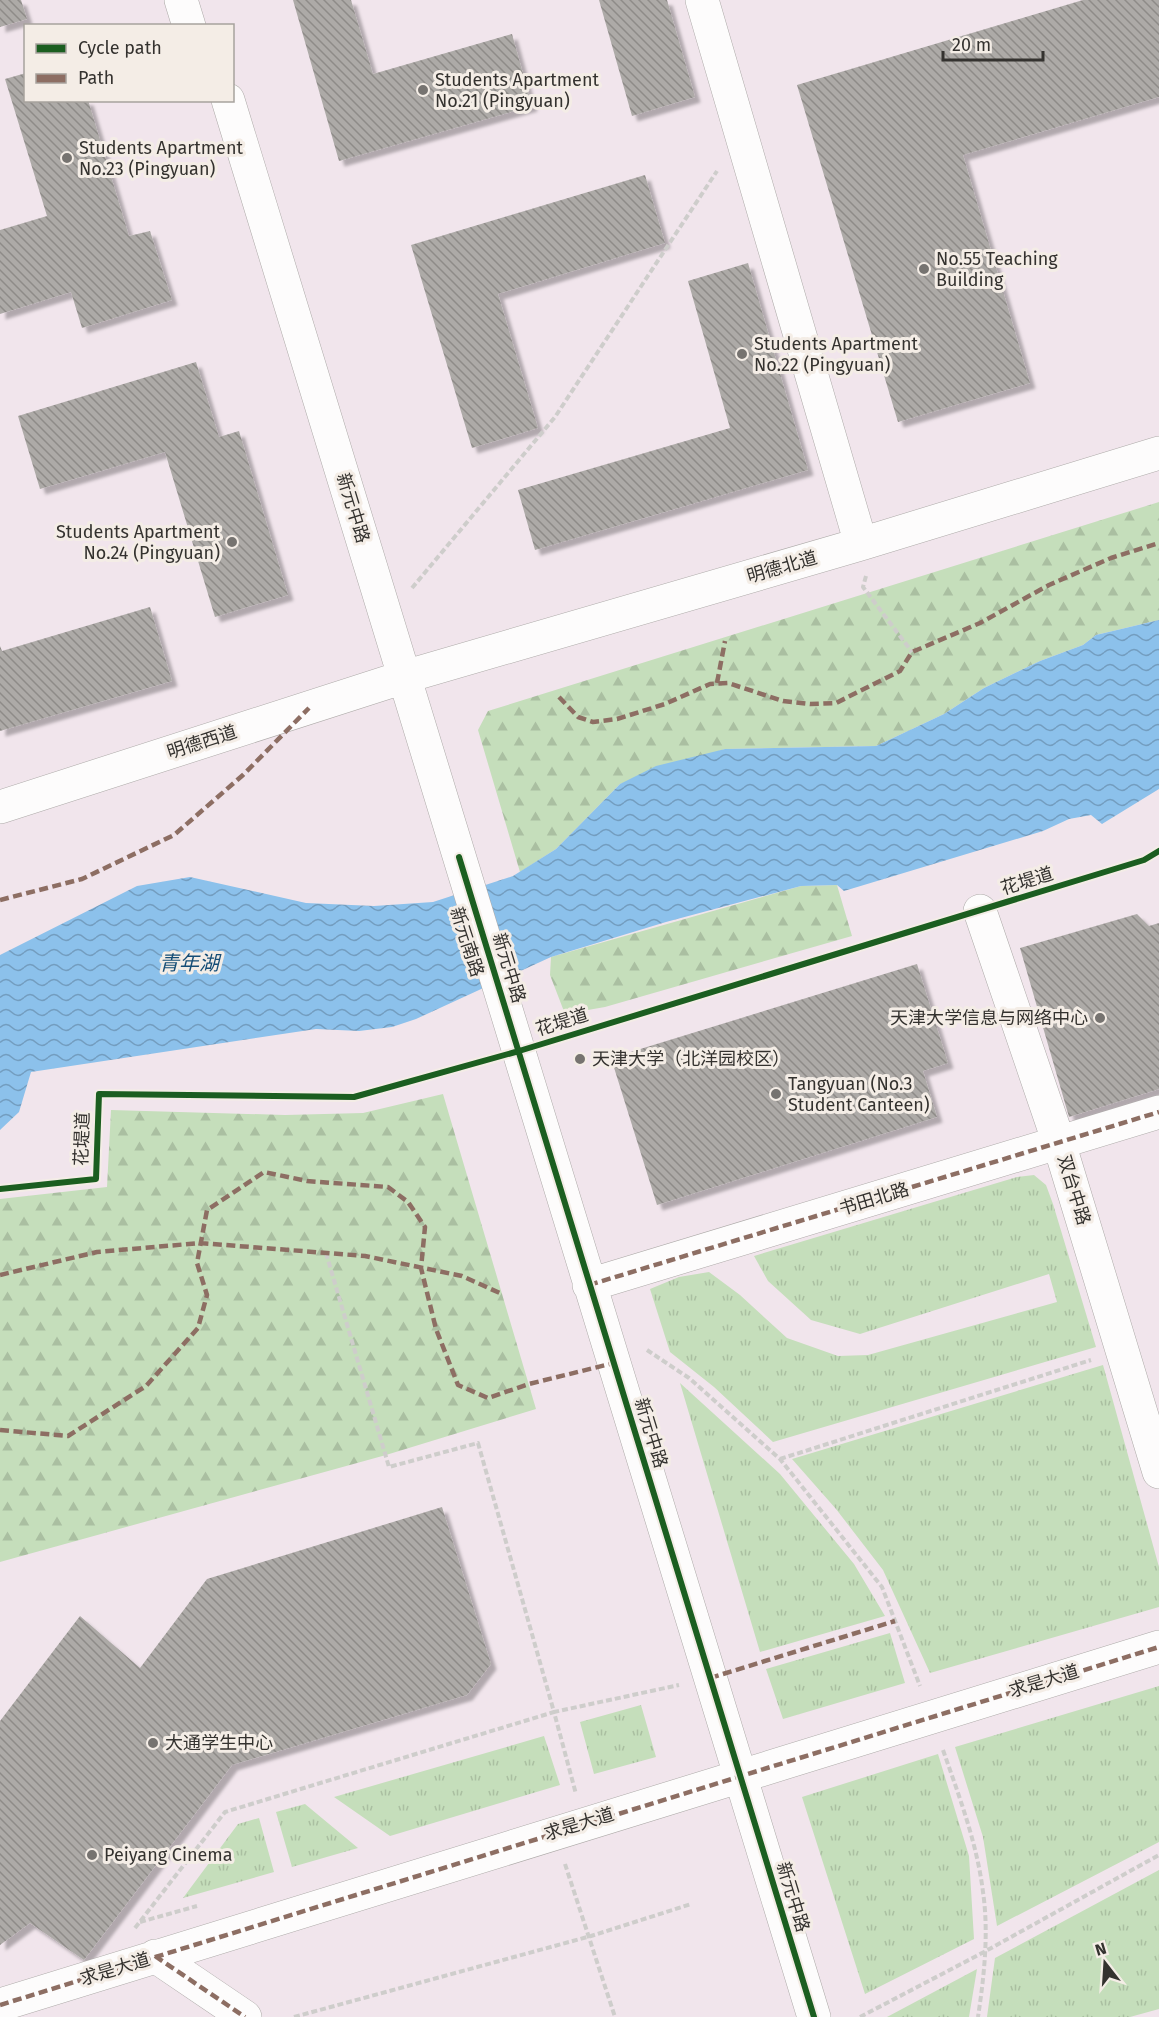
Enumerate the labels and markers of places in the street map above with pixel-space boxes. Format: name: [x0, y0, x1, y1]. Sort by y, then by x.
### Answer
place label: Students Apartment No.21 (Pingyuan): [435, 69, 599, 112]
marker: Students Apartment No.21 (Pingyuan): [416, 83, 430, 97]
place label: Students Apartment No.23 (Pingyuan): [79, 137, 243, 180]
marker: Students Apartment No.23 (Pingyuan): [60, 151, 74, 165]
place label: No.55 Teaching Building: [936, 248, 1058, 291]
marker: No.55 Teaching Building: [917, 262, 931, 276]
place label: Students Apartment No.22 (Pingyuan): [754, 333, 918, 376]
marker: Students Apartment No.22 (Pingyuan): [735, 347, 749, 361]
place label: Students Apartment No.24 (Pingyuan): [56, 521, 220, 564]
marker: Students Apartment No.24 (Pingyuan): [225, 535, 239, 549]
place label: 天津大学信息与网络中心: [890, 1007, 1088, 1029]
marker: 天津大学信息与网络中心: [1093, 1011, 1107, 1025]
place label: 天津大学（北洋园校区）: [592, 1048, 790, 1070]
marker: 天津大学（北洋园校区）: [573, 1052, 587, 1066]
place label: Tangyuan (No.3 Student Canteen): [788, 1073, 930, 1116]
marker: Tangyuan (No.3 Student Canteen): [769, 1087, 783, 1101]
place label: 大通学生中心: [165, 1732, 273, 1754]
marker: 大通学生中心: [146, 1736, 160, 1750]
place label: Peiyang Cinema: [104, 1844, 233, 1866]
marker: Peiyang Cinema: [85, 1848, 99, 1862]

